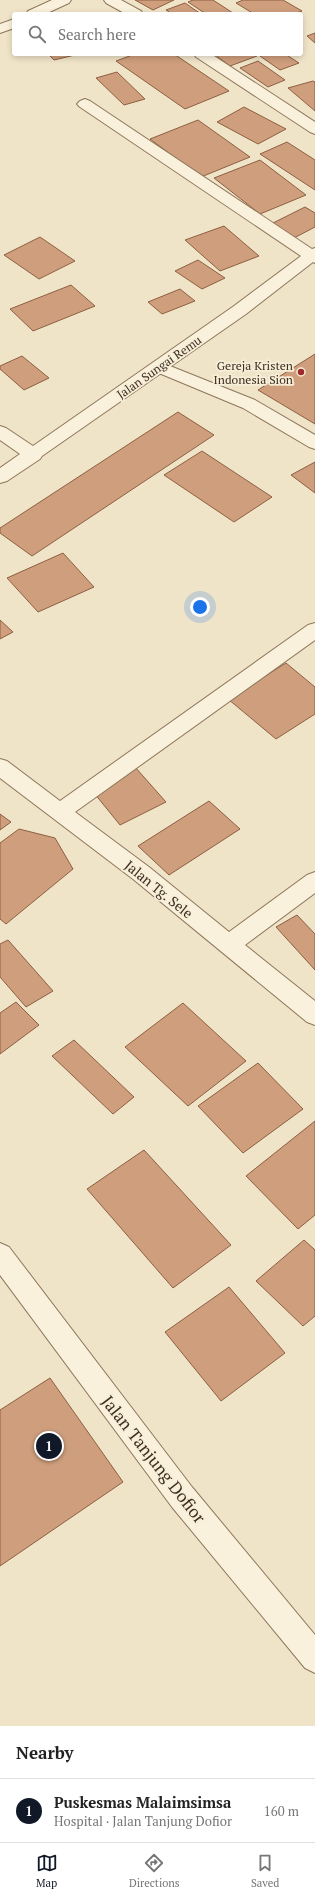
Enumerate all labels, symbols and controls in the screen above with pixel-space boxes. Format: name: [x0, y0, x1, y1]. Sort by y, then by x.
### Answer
search box: [12, 12, 303, 56]
icon: search: [26, 23, 48, 45]
text: Search here: [58, 24, 136, 44]
street label: Jalan Sungai Remu: [114, 332, 204, 402]
place label: Gereja Kristen Indonesia Sion: [214, 358, 293, 387]
marker: Gereja Kristen Indonesia Sion: [296, 367, 306, 377]
your location: [190, 597, 210, 617]
street label: Jalan Tg. Sele: [121, 856, 197, 922]
street label: Jalan Tanjung Dofior: [97, 1390, 211, 1528]
pin: 1: [36, 1431, 62, 1461]
text: Nearby: [16, 1741, 74, 1764]
text: Puskesmas Malaimsimsa: [54, 1792, 231, 1812]
text: 1: [25, 1802, 33, 1820]
text: 160 m: [264, 1802, 299, 1820]
text: Hospital · Jalan Tanjung Dofior: [54, 1812, 232, 1830]
tab: Map: [36, 1852, 58, 1890]
tab: Directions: [129, 1852, 180, 1890]
tab: Saved: [251, 1852, 279, 1890]

